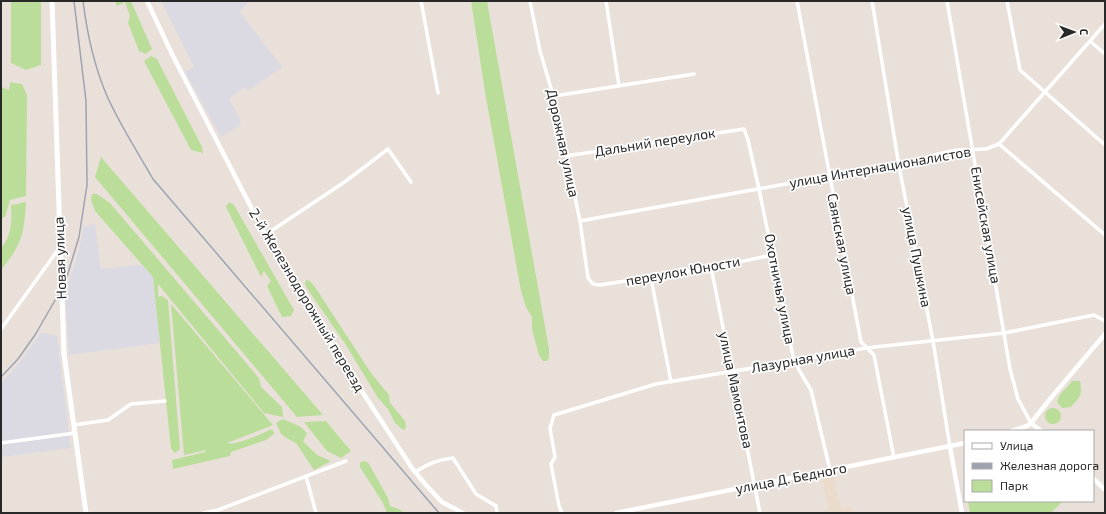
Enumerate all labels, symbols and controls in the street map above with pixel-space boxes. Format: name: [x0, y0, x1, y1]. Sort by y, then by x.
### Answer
north arrow: [1054, 12, 1094, 52]
text: С: [1078, 28, 1091, 36]
street label: Дорожная улица: [544, 87, 583, 199]
street label: Дальний переулок: [593, 124, 717, 159]
street label: улица Интернационалистов: [788, 142, 972, 191]
street label: Енисейская улица: [968, 165, 1005, 285]
street label: Саянская улица: [824, 192, 861, 296]
street label: 2-й Железнодорожный переезд: [246, 205, 369, 395]
street label: улица Пушкина: [899, 205, 936, 309]
street label: Новая улица: [50, 216, 69, 300]
street label: Охотничья улица: [761, 232, 800, 346]
street label: переулок Юности: [624, 252, 741, 289]
street label: улица Мамонтова: [716, 330, 757, 450]
street label: Лазурная улица: [750, 341, 856, 376]
legend: [964, 430, 1094, 502]
text: Улица: [1000, 438, 1033, 452]
street label: улица Д. Бедного: [734, 458, 848, 497]
text: Железная дорога: [1000, 458, 1099, 472]
text: Парк: [1000, 478, 1029, 492]

